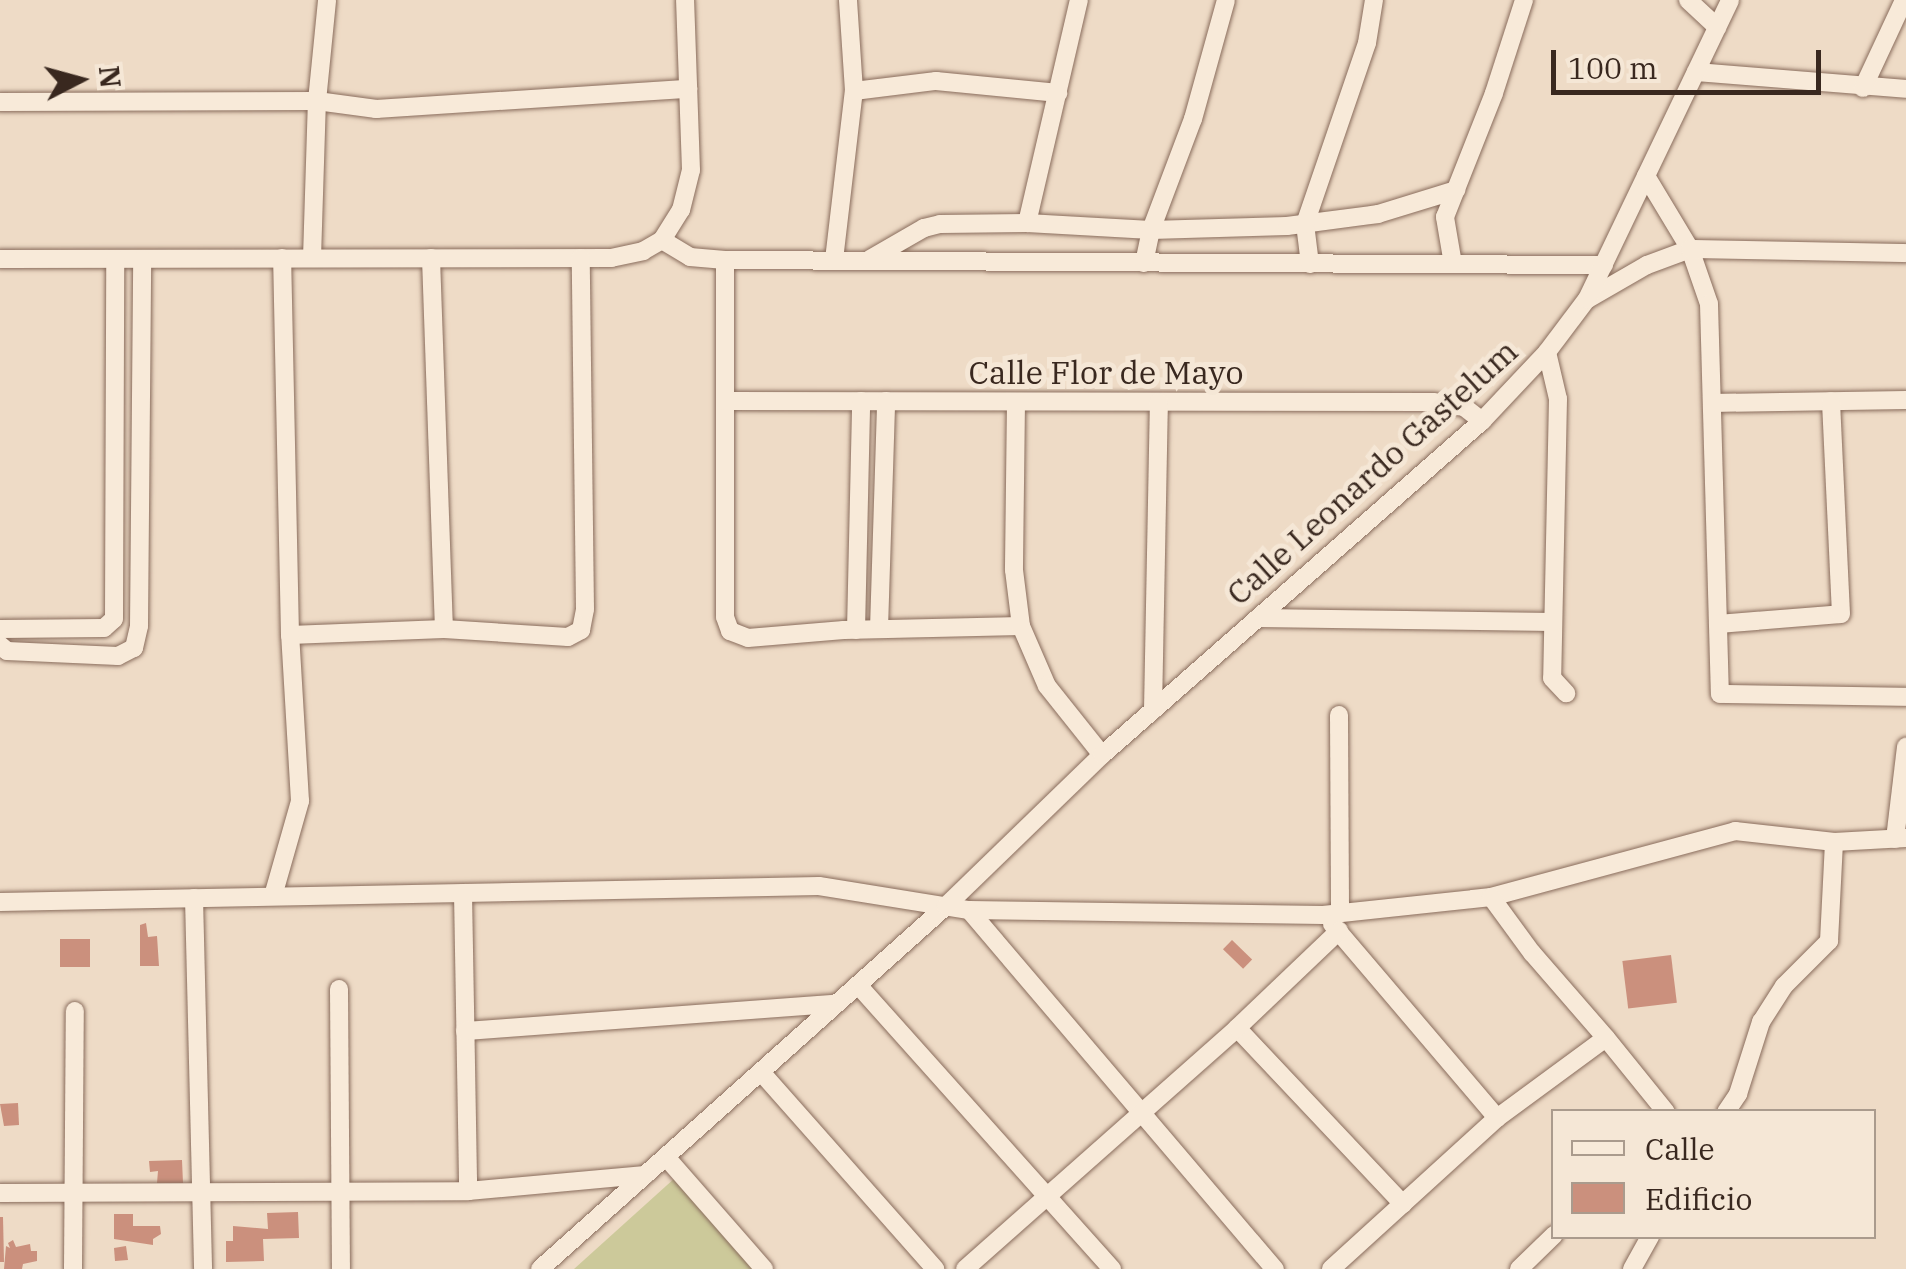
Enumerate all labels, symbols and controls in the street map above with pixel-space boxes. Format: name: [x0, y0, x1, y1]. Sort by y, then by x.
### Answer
north arrow: [30, 30, 130, 130]
scale bar: [1556, 30, 1826, 92]
text: 100 m: [1568, 48, 1658, 87]
text: N: [91, 64, 130, 90]
street label: Calle Leonardo Gastelum: [1219, 331, 1525, 613]
street label: Calle Flor de Mayo: [969, 353, 1243, 391]
legend: [1551, 1109, 1876, 1239]
text: Calle: [1645, 1129, 1715, 1168]
text: Edificio: [1645, 1179, 1752, 1218]

